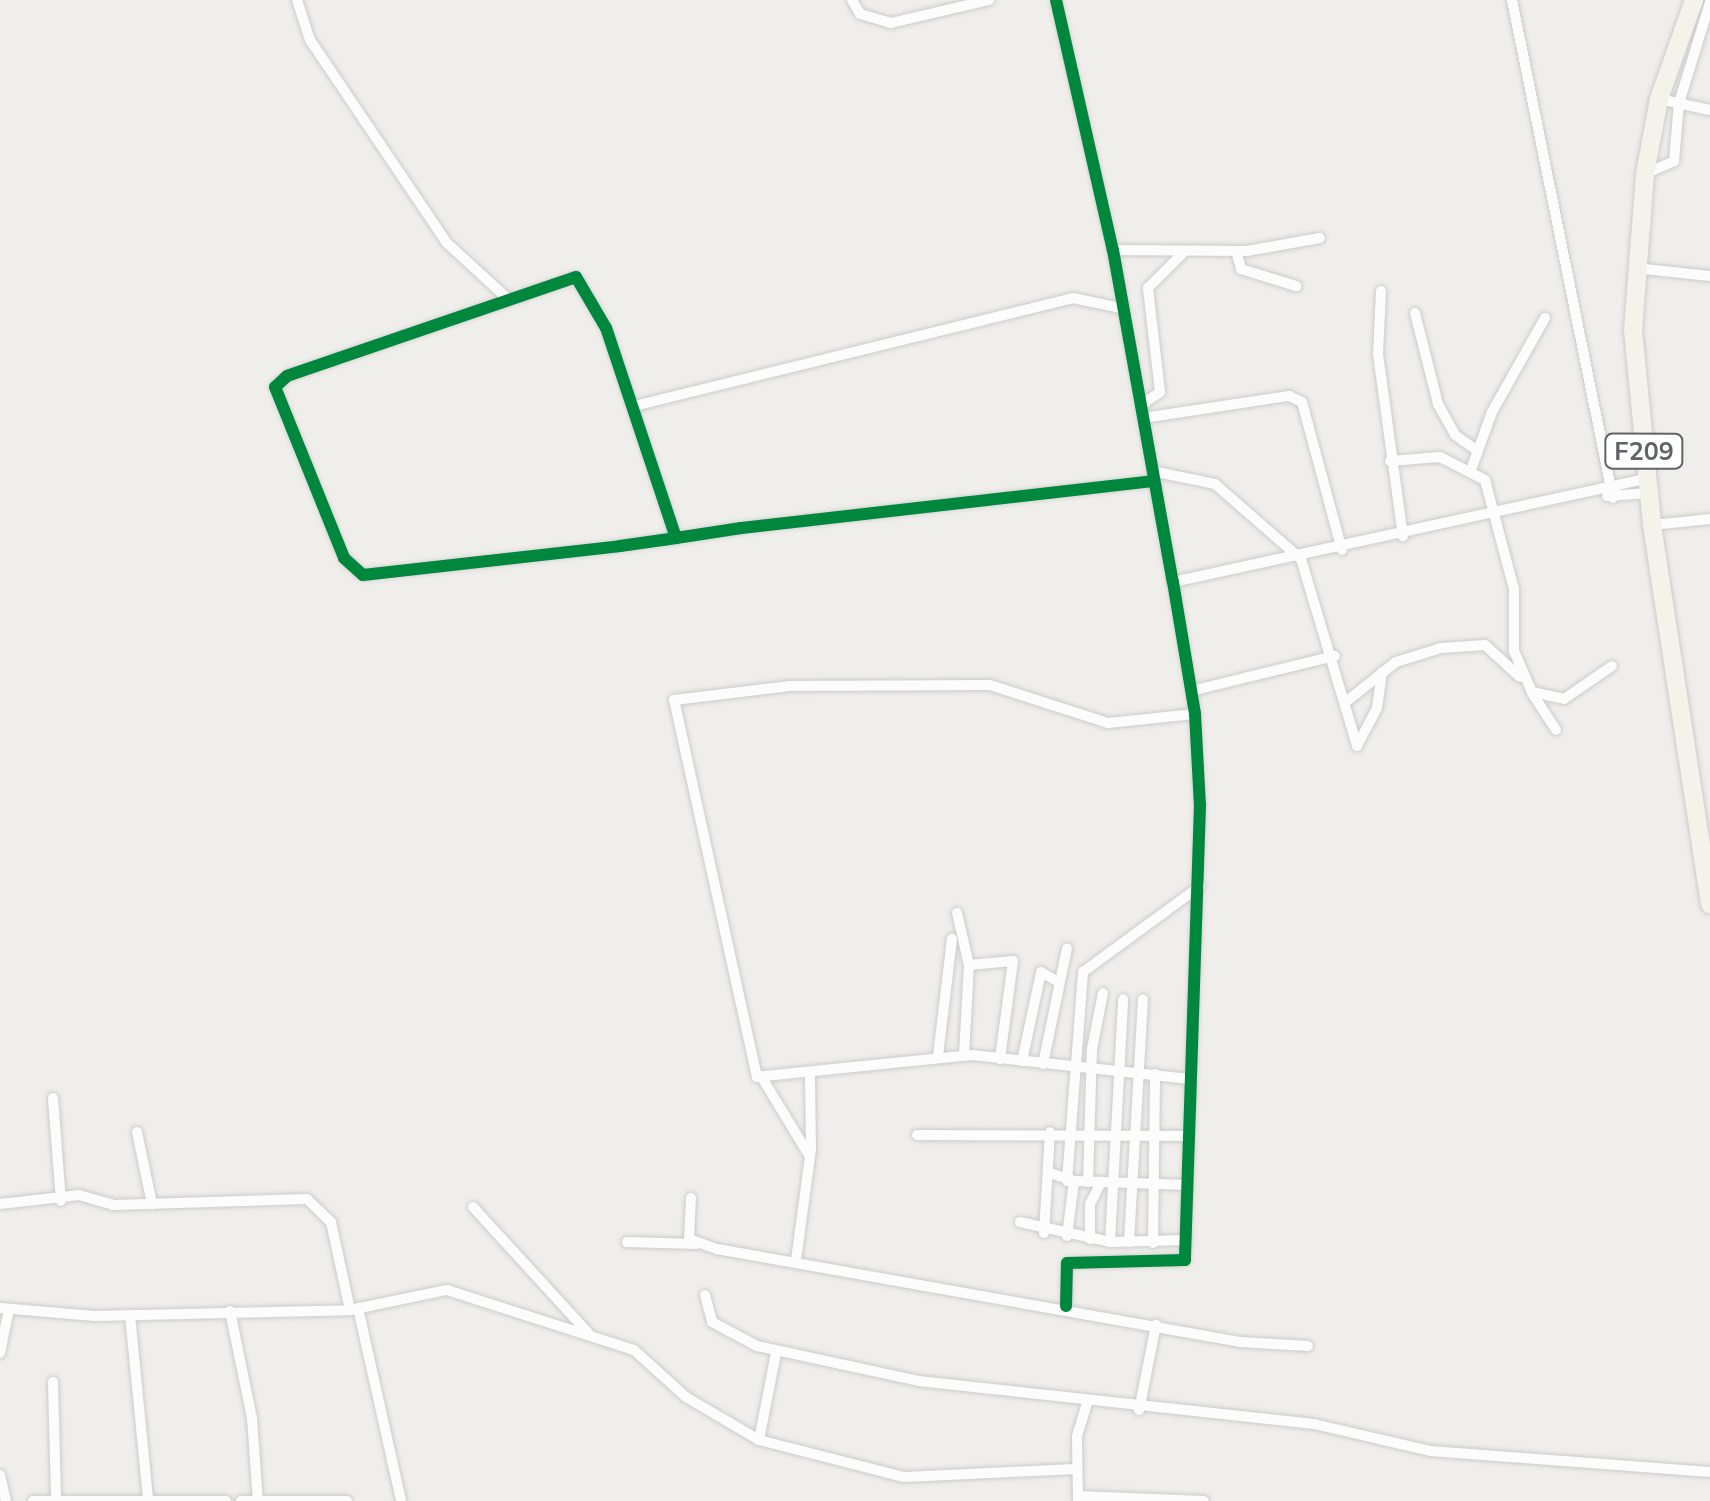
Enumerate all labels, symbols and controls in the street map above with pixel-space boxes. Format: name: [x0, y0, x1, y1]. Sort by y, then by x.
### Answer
road number: F209: [1604, 431, 1684, 471]

